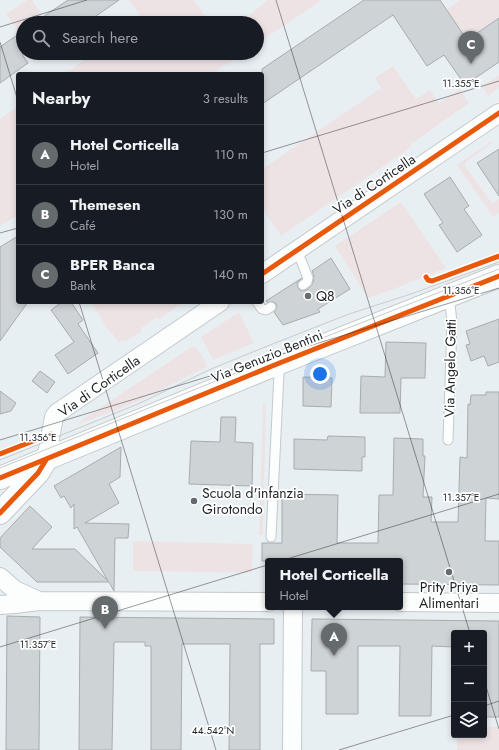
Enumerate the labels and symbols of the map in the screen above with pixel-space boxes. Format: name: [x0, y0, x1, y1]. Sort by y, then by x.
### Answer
pin: C: [458, 31, 484, 64]
text: 11.355°E: [442, 76, 480, 91]
street label: Via di Corticella: [329, 149, 419, 219]
text: 11.356°E: [442, 283, 480, 298]
place label: Q8: [316, 286, 335, 306]
marker: Q8: [303, 291, 313, 301]
street label: Via Angelo Gatti: [439, 319, 461, 417]
street label: Via Genuzio Bentini: [208, 324, 326, 388]
street label: Via di Corticella: [54, 350, 144, 422]
your location: [310, 364, 330, 384]
text: 11.356°E: [19, 430, 57, 445]
place label: Scuola d'infanzia Girotondo: [202, 483, 303, 519]
text: 11.357°E: [443, 490, 479, 505]
marker: Scuola d'infanzia Girotondo: [189, 496, 199, 506]
marker: Prity Priya Alimentari: [444, 567, 454, 577]
place label: Prity Priya Alimentari: [419, 577, 479, 613]
pin: B: [92, 596, 118, 629]
pin: A: [321, 623, 347, 656]
text: 11.357°E: [20, 637, 56, 652]
text: 44.542°N: [192, 723, 234, 738]

